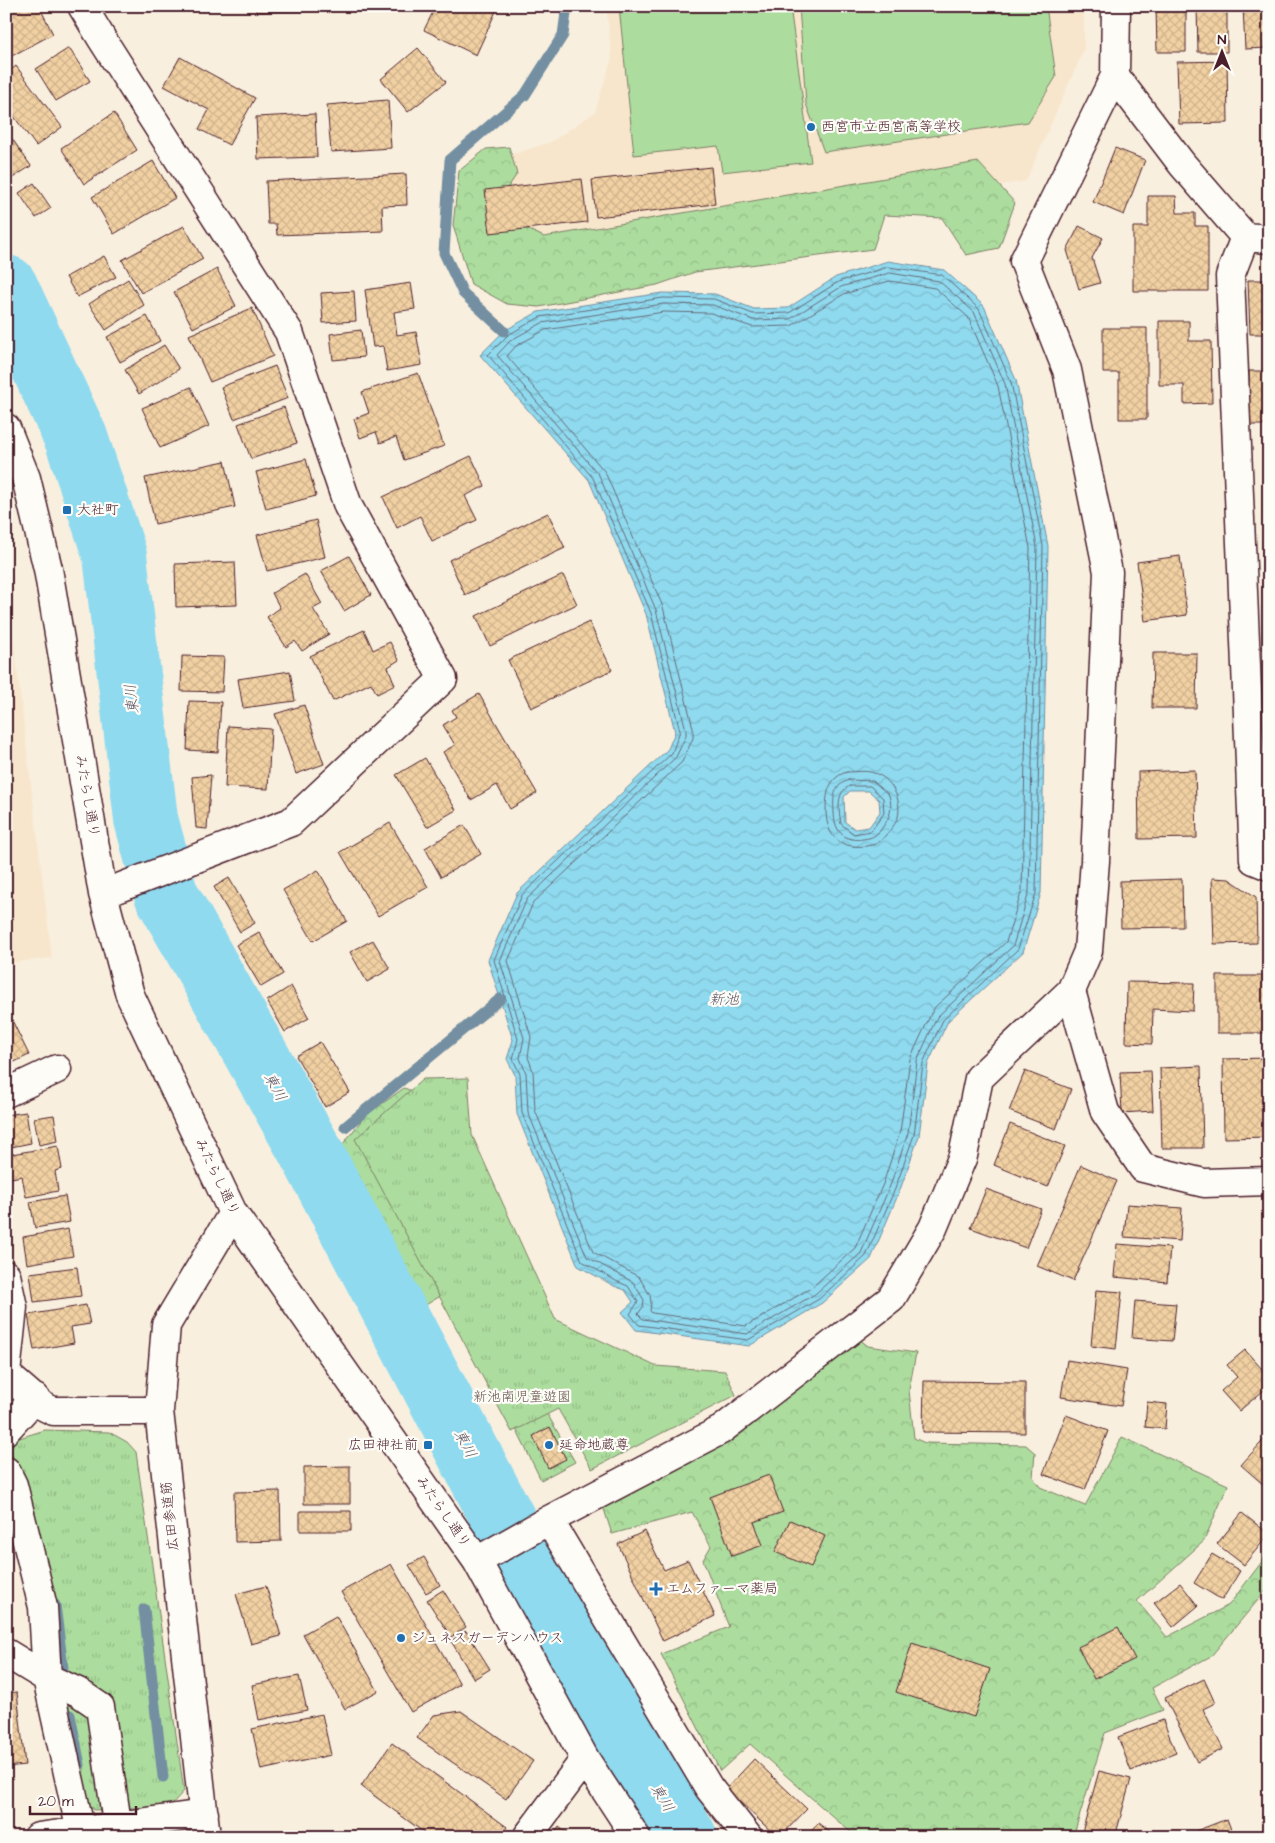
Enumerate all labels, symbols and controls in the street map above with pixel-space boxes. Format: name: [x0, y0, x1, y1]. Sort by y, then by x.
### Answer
north arrow: [1198, 28, 1248, 78]
text: N: [1218, 30, 1227, 50]
place label: 西宮市立西宮高等学校: [821, 117, 961, 137]
marker: 西宮市立西宮高等学校: [805, 121, 817, 133]
place label: 大社町: [77, 500, 119, 520]
marker: 大社町: [61, 504, 73, 516]
water label: 東川: [120, 683, 144, 715]
street label: みたらし通り: [70, 753, 104, 839]
water label: 新池: [709, 989, 740, 1010]
water label: 東川: [259, 1069, 291, 1105]
street label: みたらし通り: [190, 1135, 244, 1219]
park label: 新池南児童遊園: [473, 1387, 571, 1407]
water label: 東川: [449, 1426, 481, 1462]
place label: 広田神社前: [348, 1435, 418, 1455]
place label: 延命地蔵尊: [559, 1435, 629, 1455]
marker: 広田神社前: [422, 1439, 434, 1451]
marker: 延命地蔵尊: [543, 1439, 555, 1451]
street label: みたらし通り: [411, 1472, 475, 1552]
street label: 広田参道筋: [156, 1480, 184, 1552]
place label: エムファーマ薬局: [666, 1579, 778, 1599]
marker: エムファーマ薬局: [650, 1583, 662, 1595]
place label: ジュネスガーデンハウス: [411, 1628, 563, 1648]
marker: ジュネスガーデンハウス: [395, 1632, 407, 1644]
water label: 東川: [645, 1780, 679, 1816]
scale bar: [30, 1783, 136, 1815]
text: 20 m: [38, 1791, 74, 1812]

